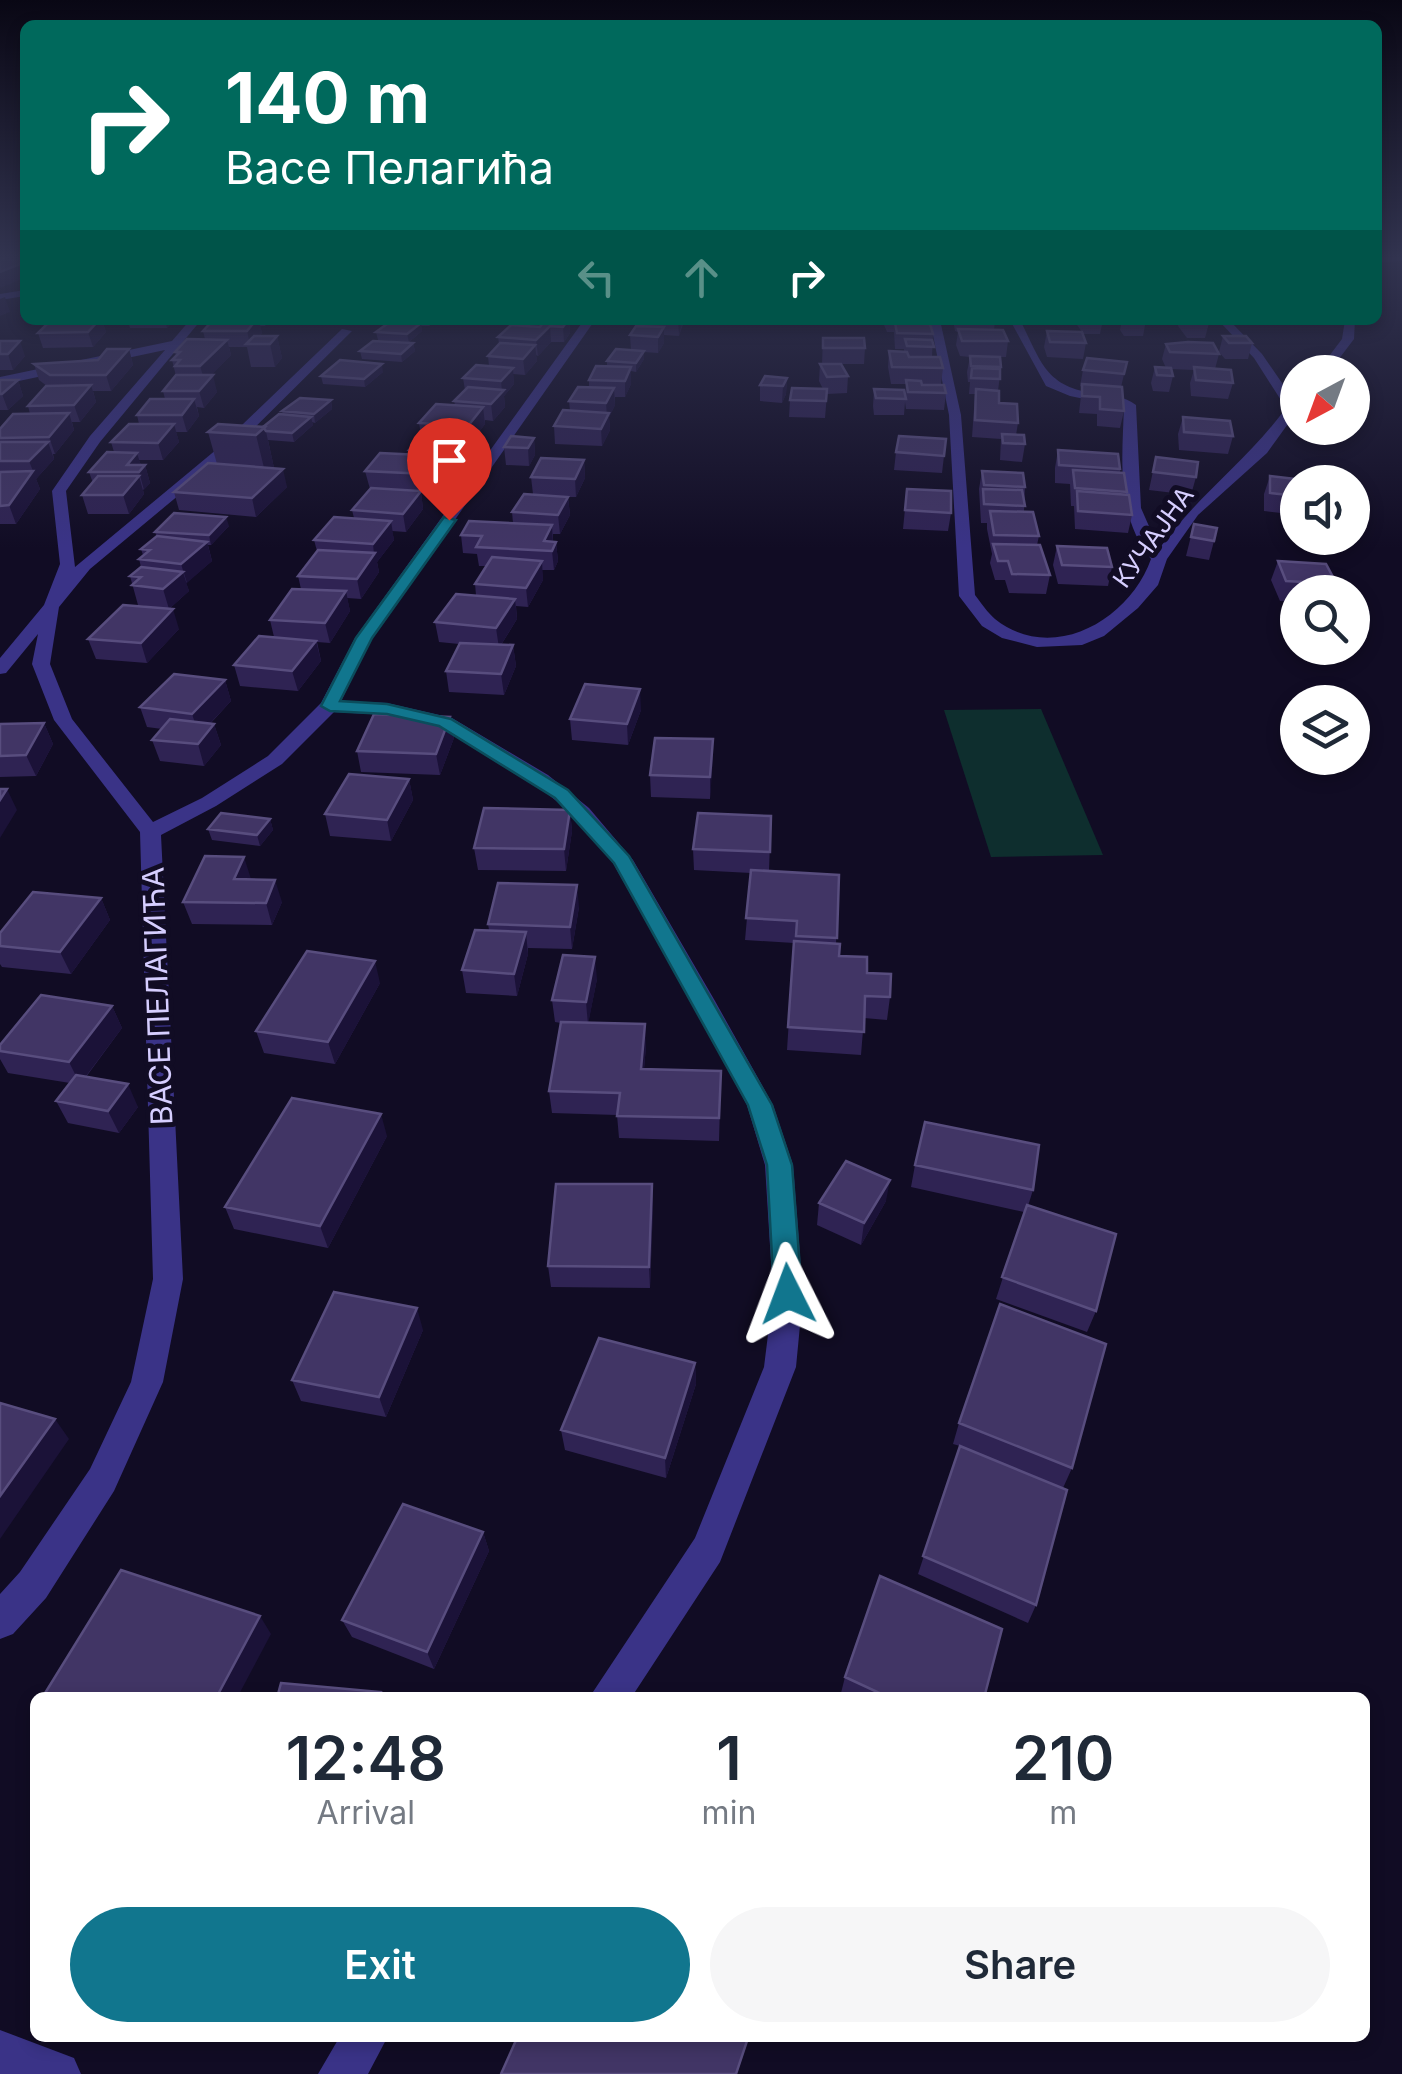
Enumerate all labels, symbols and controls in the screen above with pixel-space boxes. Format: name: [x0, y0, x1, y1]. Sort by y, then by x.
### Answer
text: 140 m: [225, 55, 430, 140]
icon: right: [60, 60, 190, 190]
text: Васе Пелагића: [225, 140, 554, 195]
icon: left: [569, 250, 624, 305]
icon: ahead: [674, 250, 729, 305]
icon: right: [779, 250, 834, 305]
north arrow: [1280, 355, 1370, 445]
map controls: [1280, 355, 1370, 775]
pin: [407, 418, 492, 521]
icon: arrive: [422, 433, 477, 488]
button: sound: [1280, 465, 1370, 555]
street label: КУЧАЈНА: [1106, 481, 1200, 593]
button: search: [1280, 575, 1370, 665]
button: layers: [1280, 685, 1370, 775]
street label: ВАСЕ ПЕЛАГИЋА: [135, 866, 179, 1126]
position arrow: [736, 1242, 840, 1346]
text: 12:48: [286, 1722, 446, 1794]
text: 1: [716, 1722, 742, 1794]
text: 210: [1012, 1722, 1114, 1794]
text: Arrival: [317, 1793, 415, 1832]
text: min: [702, 1793, 756, 1832]
text: m: [1049, 1793, 1077, 1832]
button: Exit: [70, 1907, 690, 2022]
button: Share: [710, 1907, 1330, 2022]

